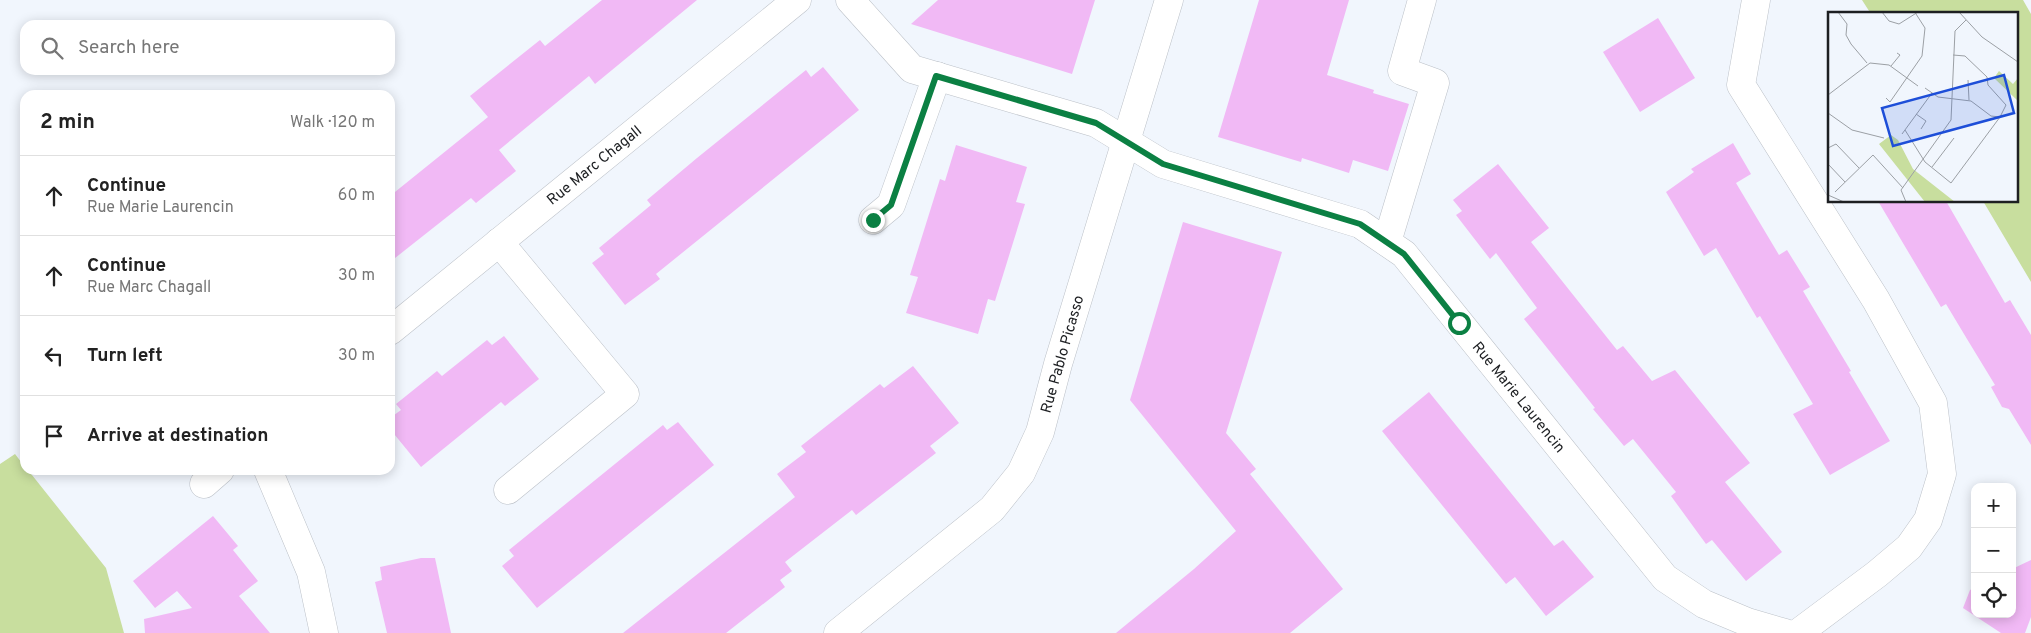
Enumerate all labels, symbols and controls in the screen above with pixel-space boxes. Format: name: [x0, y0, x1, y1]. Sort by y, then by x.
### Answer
inset map: [1828, 12, 2018, 202]
search box: [20, 20, 395, 75]
icon: search: [38, 34, 66, 62]
text: Search here: [78, 36, 180, 60]
text: 2 min: [40, 109, 95, 136]
text: Walk · 120 m: [290, 113, 375, 133]
street label: Rue Marc Chagall: [544, 122, 646, 210]
text: Continue: [87, 174, 166, 198]
icon: ahead: [40, 182, 68, 210]
text: 60 m: [338, 186, 375, 206]
text: Rue Marie Laurencin: [87, 198, 234, 218]
route end: [862, 209, 885, 232]
text: Continue: [87, 254, 166, 278]
icon: ahead: [40, 262, 68, 290]
text: 30 m: [338, 266, 375, 286]
text: Rue Marc Chagall: [87, 278, 211, 298]
street label: Rue Pablo Picasso: [1038, 293, 1089, 416]
route start: [1448, 312, 1471, 335]
street label: Rue Marie Laurencin: [1467, 339, 1568, 457]
icon: left: [40, 342, 68, 370]
text: Turn left: [87, 344, 163, 368]
text: 30 m: [338, 346, 375, 366]
icon: arrive: [40, 422, 68, 450]
text: Arrive at destination: [87, 424, 268, 448]
map controls: [1971, 483, 2016, 618]
button: +: [1971, 483, 2016, 528]
button: −: [1971, 528, 2016, 573]
button: locate: [1971, 573, 2016, 618]

